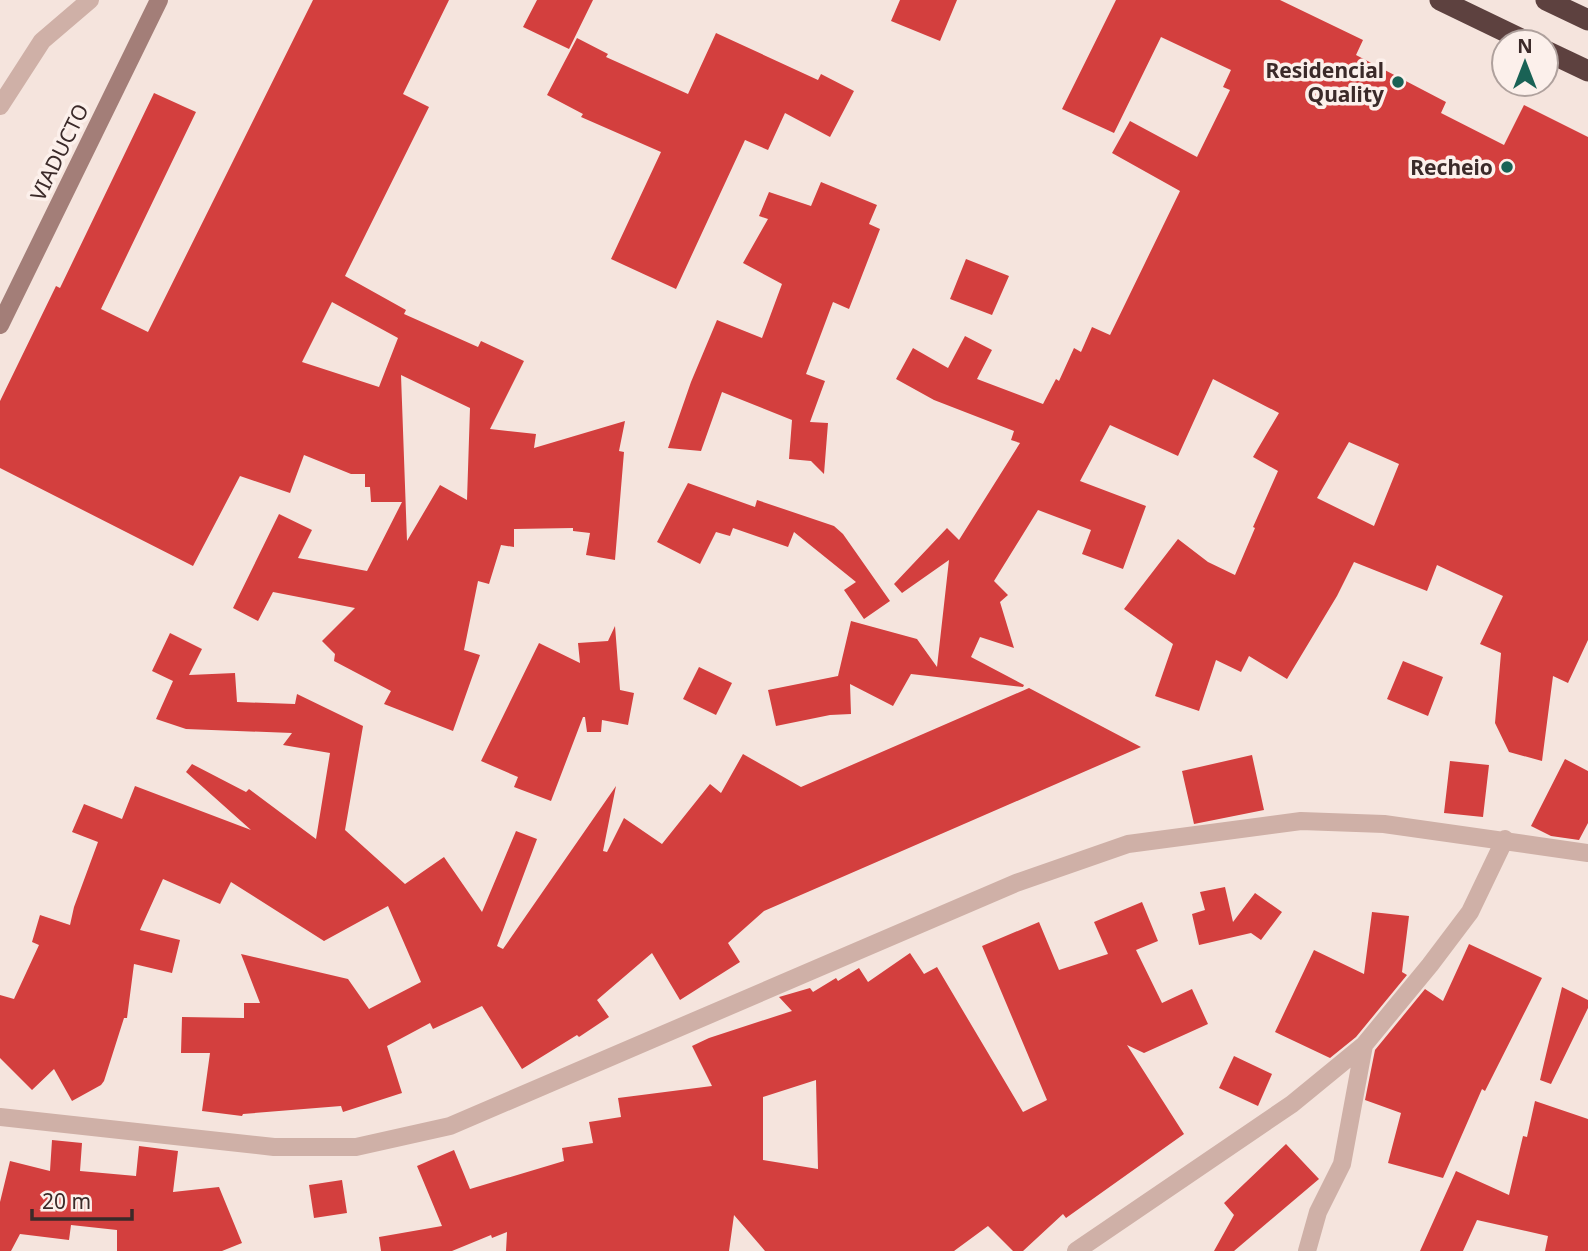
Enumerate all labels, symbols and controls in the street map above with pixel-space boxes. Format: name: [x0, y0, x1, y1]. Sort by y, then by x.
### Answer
north arrow: [1490, 28, 1560, 98]
text: N: [1517, 33, 1533, 59]
place label: Residencial Quality: [1265, 56, 1384, 108]
marker: Residencial Quality: [1390, 74, 1406, 90]
street label: VIADUCTO: [23, 99, 95, 205]
place label: Recheio: [1410, 153, 1493, 181]
marker: Recheio: [1499, 159, 1515, 175]
scale bar: [32, 1178, 131, 1222]
text: 20 m: [42, 1187, 91, 1215]

